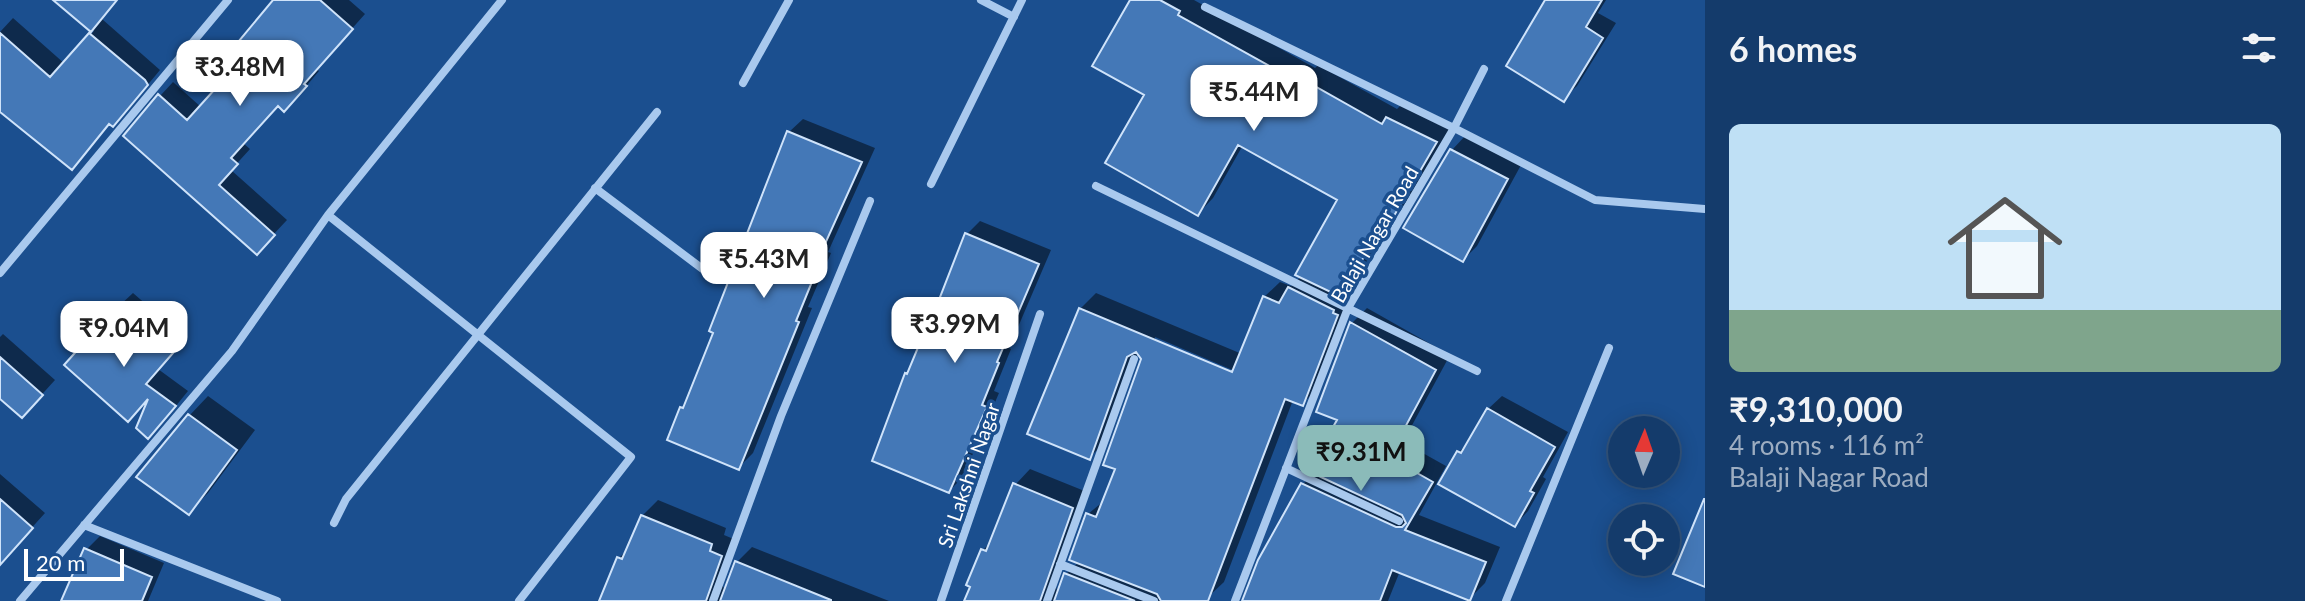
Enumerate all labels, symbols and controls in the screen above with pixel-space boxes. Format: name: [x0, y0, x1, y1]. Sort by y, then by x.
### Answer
icon: filters: [2237, 26, 2281, 70]
text: 6 homes: [1729, 28, 1857, 69]
pin: ₹3.48M: [175, 40, 305, 108]
text: ₹3.48M: [194, 50, 286, 82]
pin: ₹5.44M: [1189, 65, 1319, 133]
text: ₹5.44M: [1208, 75, 1300, 107]
street label: Balaji Nagar Road: [1325, 161, 1423, 307]
icon: home: [1933, 176, 2077, 320]
pin: ₹5.43M: [699, 232, 829, 300]
text: ₹5.43M: [718, 242, 810, 274]
pin: ₹3.99M: [890, 297, 1020, 365]
pin: ₹9.04M: [59, 301, 189, 369]
text: ₹3.99M: [909, 307, 1001, 339]
text: ₹9.04M: [78, 311, 170, 343]
text: ₹9,310,000: [1729, 388, 1903, 429]
street label: Sri Lakshni Nagar: [932, 399, 1004, 551]
north arrow: [1608, 416, 1680, 488]
map controls: [1608, 416, 1680, 576]
pin: ₹9.31M: [1296, 425, 1426, 493]
text: 4 rooms · 116 m²: [1729, 429, 1924, 461]
text: ₹9.31M: [1315, 435, 1407, 467]
text: Balaji Nagar Road: [1729, 461, 1929, 493]
button: locate: [1608, 504, 1680, 576]
scale bar: [24, 545, 124, 581]
text: 20 m: [36, 549, 85, 576]

